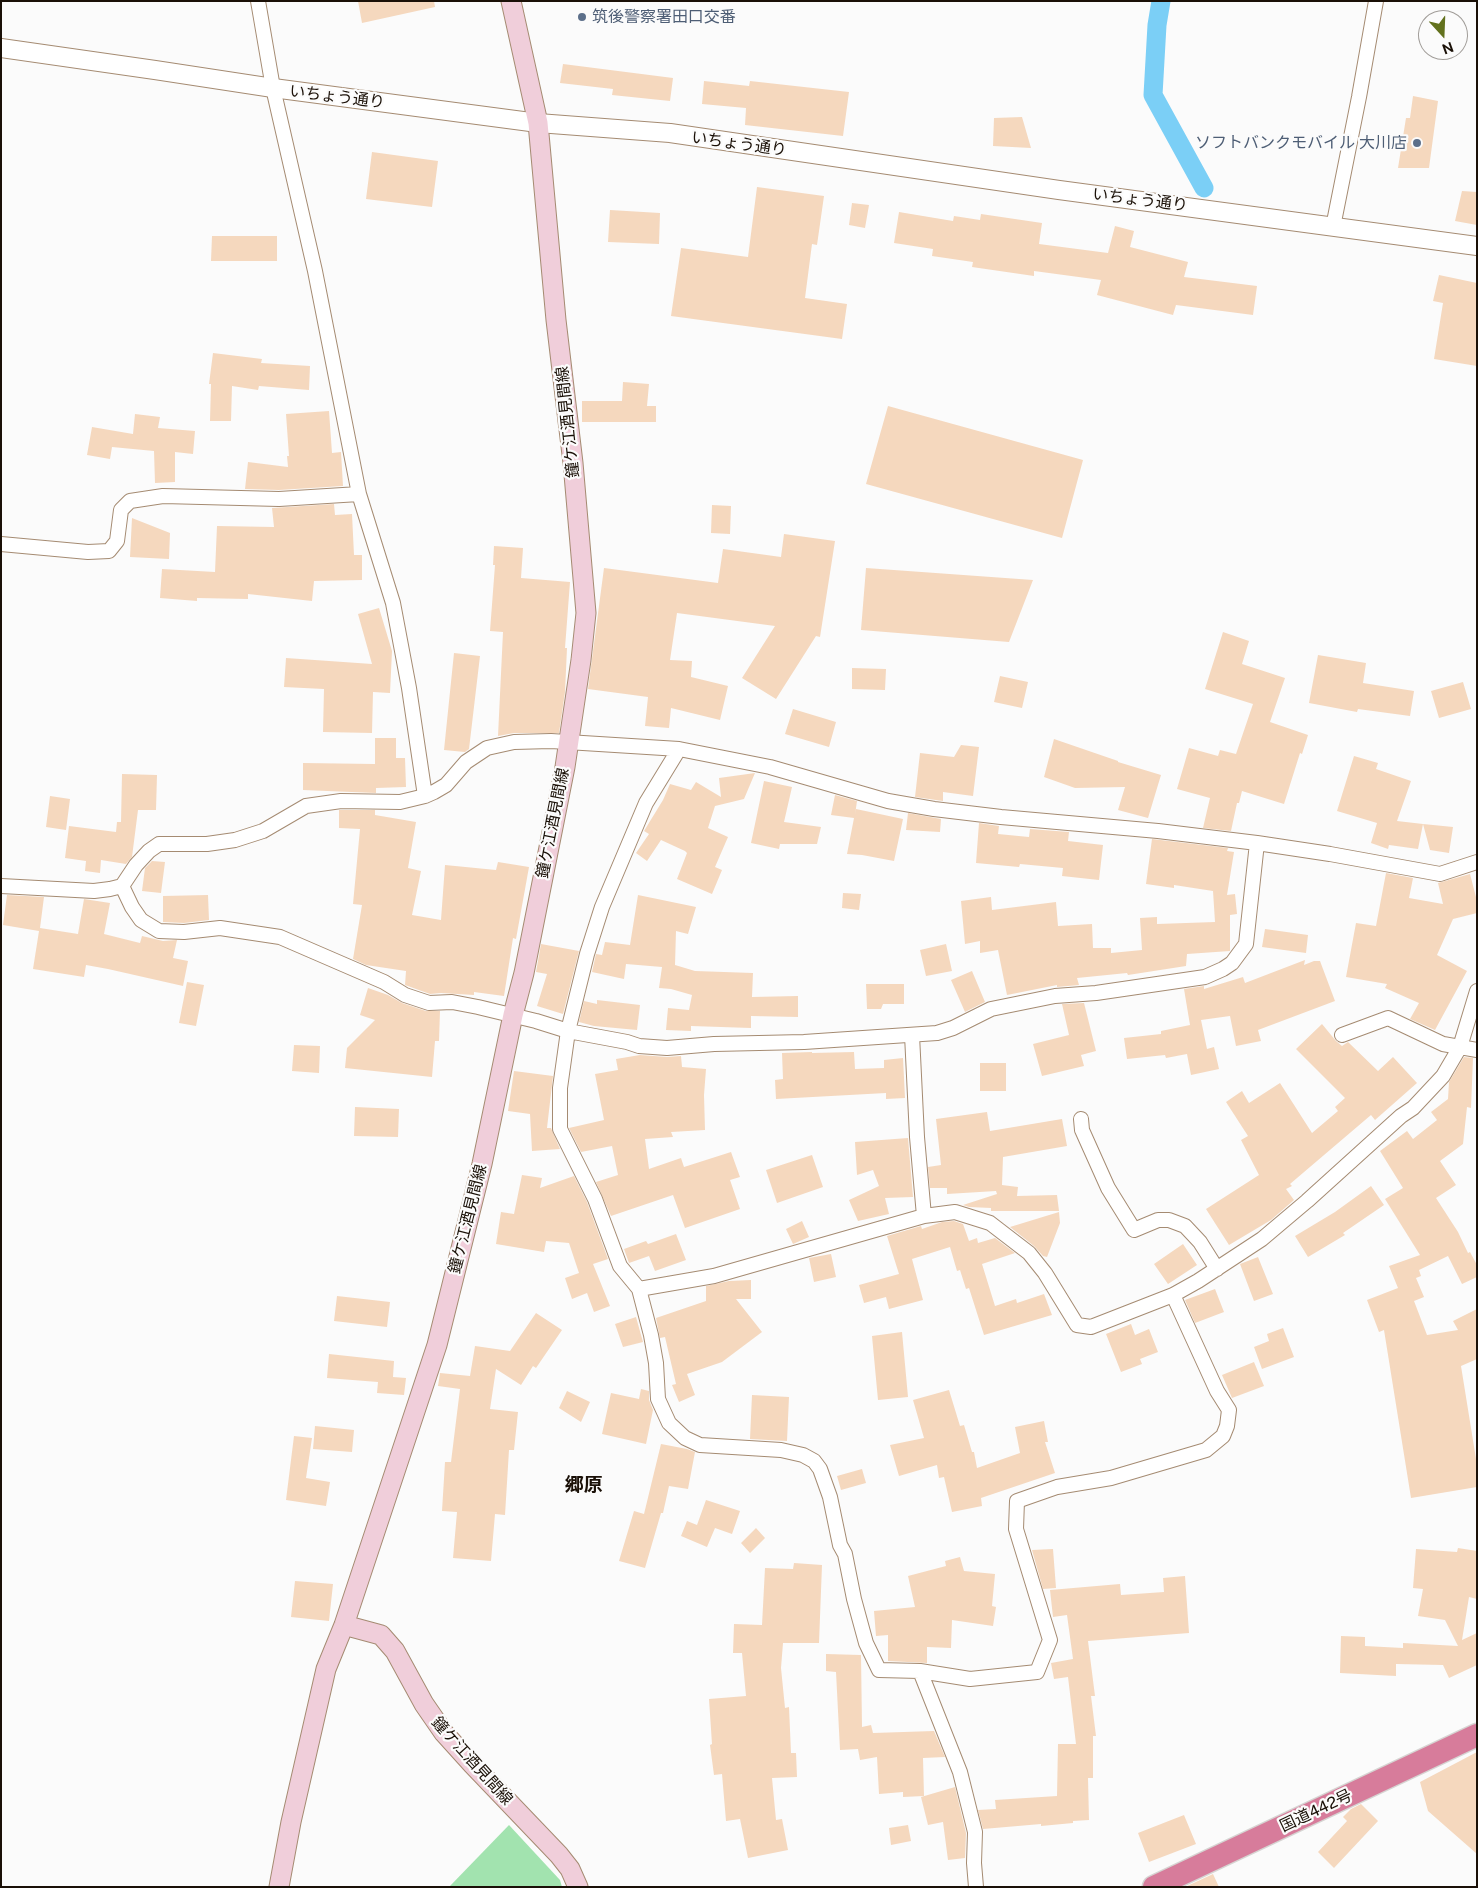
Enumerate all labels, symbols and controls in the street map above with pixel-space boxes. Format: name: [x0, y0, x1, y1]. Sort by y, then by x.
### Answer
place label: 筑後警察署田口交番: [592, 7, 736, 27]
north arrow: [1418, 10, 1468, 60]
marker: 筑後警察署田口交番: [576, 11, 588, 23]
text: N: [1440, 39, 1456, 58]
street label: いちょう通り: [288, 82, 386, 112]
street label: いちょう通り: [690, 128, 788, 160]
place label: ソフトバンクモバイル 大川店: [1195, 133, 1407, 153]
marker: ソフトバンクモバイル 大川店: [1411, 137, 1423, 149]
street label: いちょう通り: [1091, 185, 1189, 215]
street label: 鐘ケ江酒見間線: [553, 365, 583, 479]
street label: 鐘ケ江酒見間線: [533, 766, 573, 880]
street label: 鐘ケ江酒見間線: [445, 1162, 491, 1276]
district label: 郷原: [565, 1474, 603, 1496]
street label: 鐘ケ江酒見間線: [427, 1713, 517, 1809]
street label: 国道442号: [1277, 1786, 1355, 1836]

